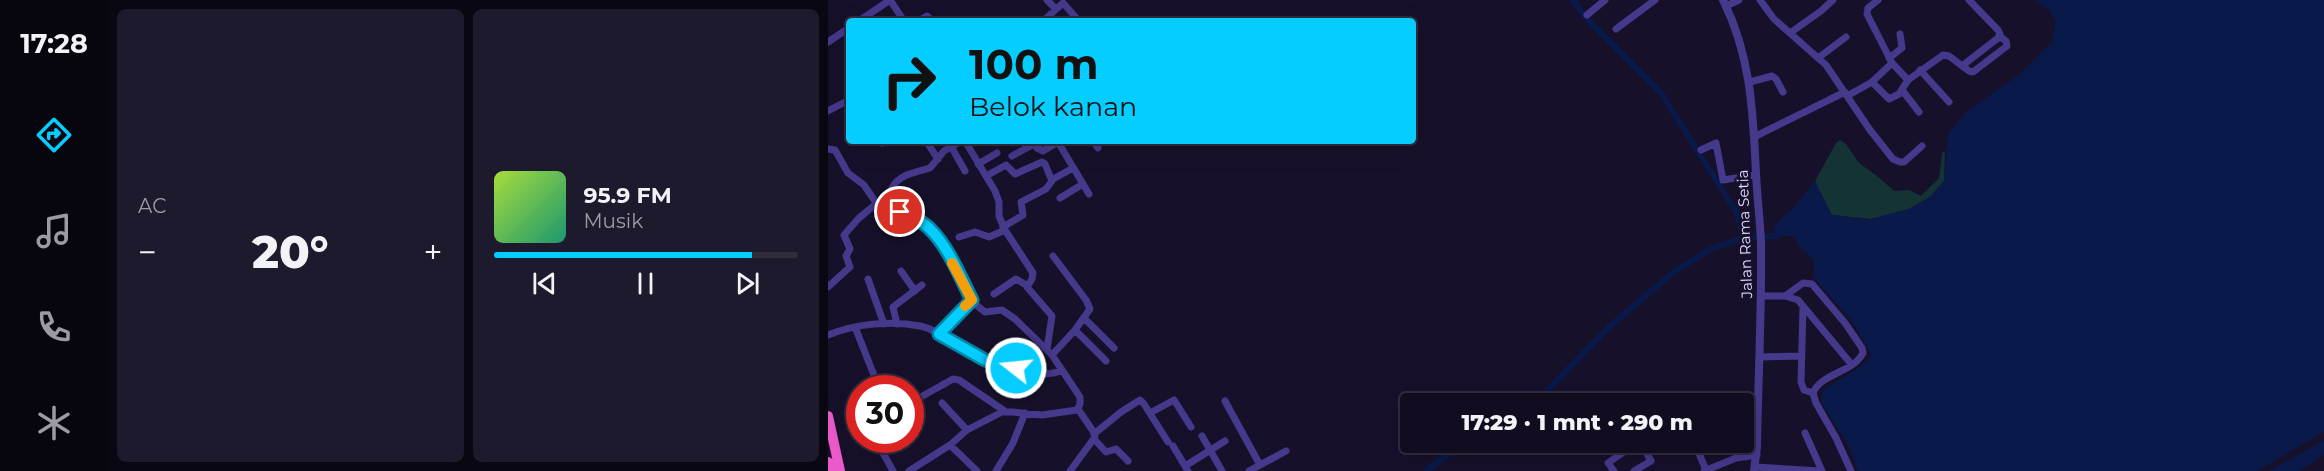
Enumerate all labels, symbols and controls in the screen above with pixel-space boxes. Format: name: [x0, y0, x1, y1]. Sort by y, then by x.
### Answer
text: 17:28: [20, 27, 88, 60]
text: 100 m: [969, 38, 1098, 90]
icon: right: [870, 42, 948, 120]
text: Belok kanan: [969, 90, 1137, 123]
icon: directions: [33, 114, 75, 156]
street label: Jalan Rama Setia: [1733, 169, 1756, 300]
text: 95.9 FM: [584, 182, 672, 209]
pin: [874, 186, 925, 237]
text: AC: [138, 194, 166, 218]
icon: arrive: [883, 195, 916, 228]
text: Musik: [584, 209, 643, 233]
icon: music: [33, 210, 75, 252]
text: 20°: [252, 224, 329, 279]
text: −: [138, 232, 157, 272]
text: +: [424, 232, 442, 272]
icon: previous: [528, 267, 561, 300]
icon: pause: [629, 267, 662, 300]
icon: next: [731, 267, 764, 300]
icon: phone: [33, 306, 75, 348]
position arrow: [984, 336, 1048, 400]
speed limit sign: 30: [846, 375, 924, 453]
icon: climate: [33, 402, 75, 444]
text: 17:29 · 1 mnt · 290 m: [1461, 409, 1693, 436]

